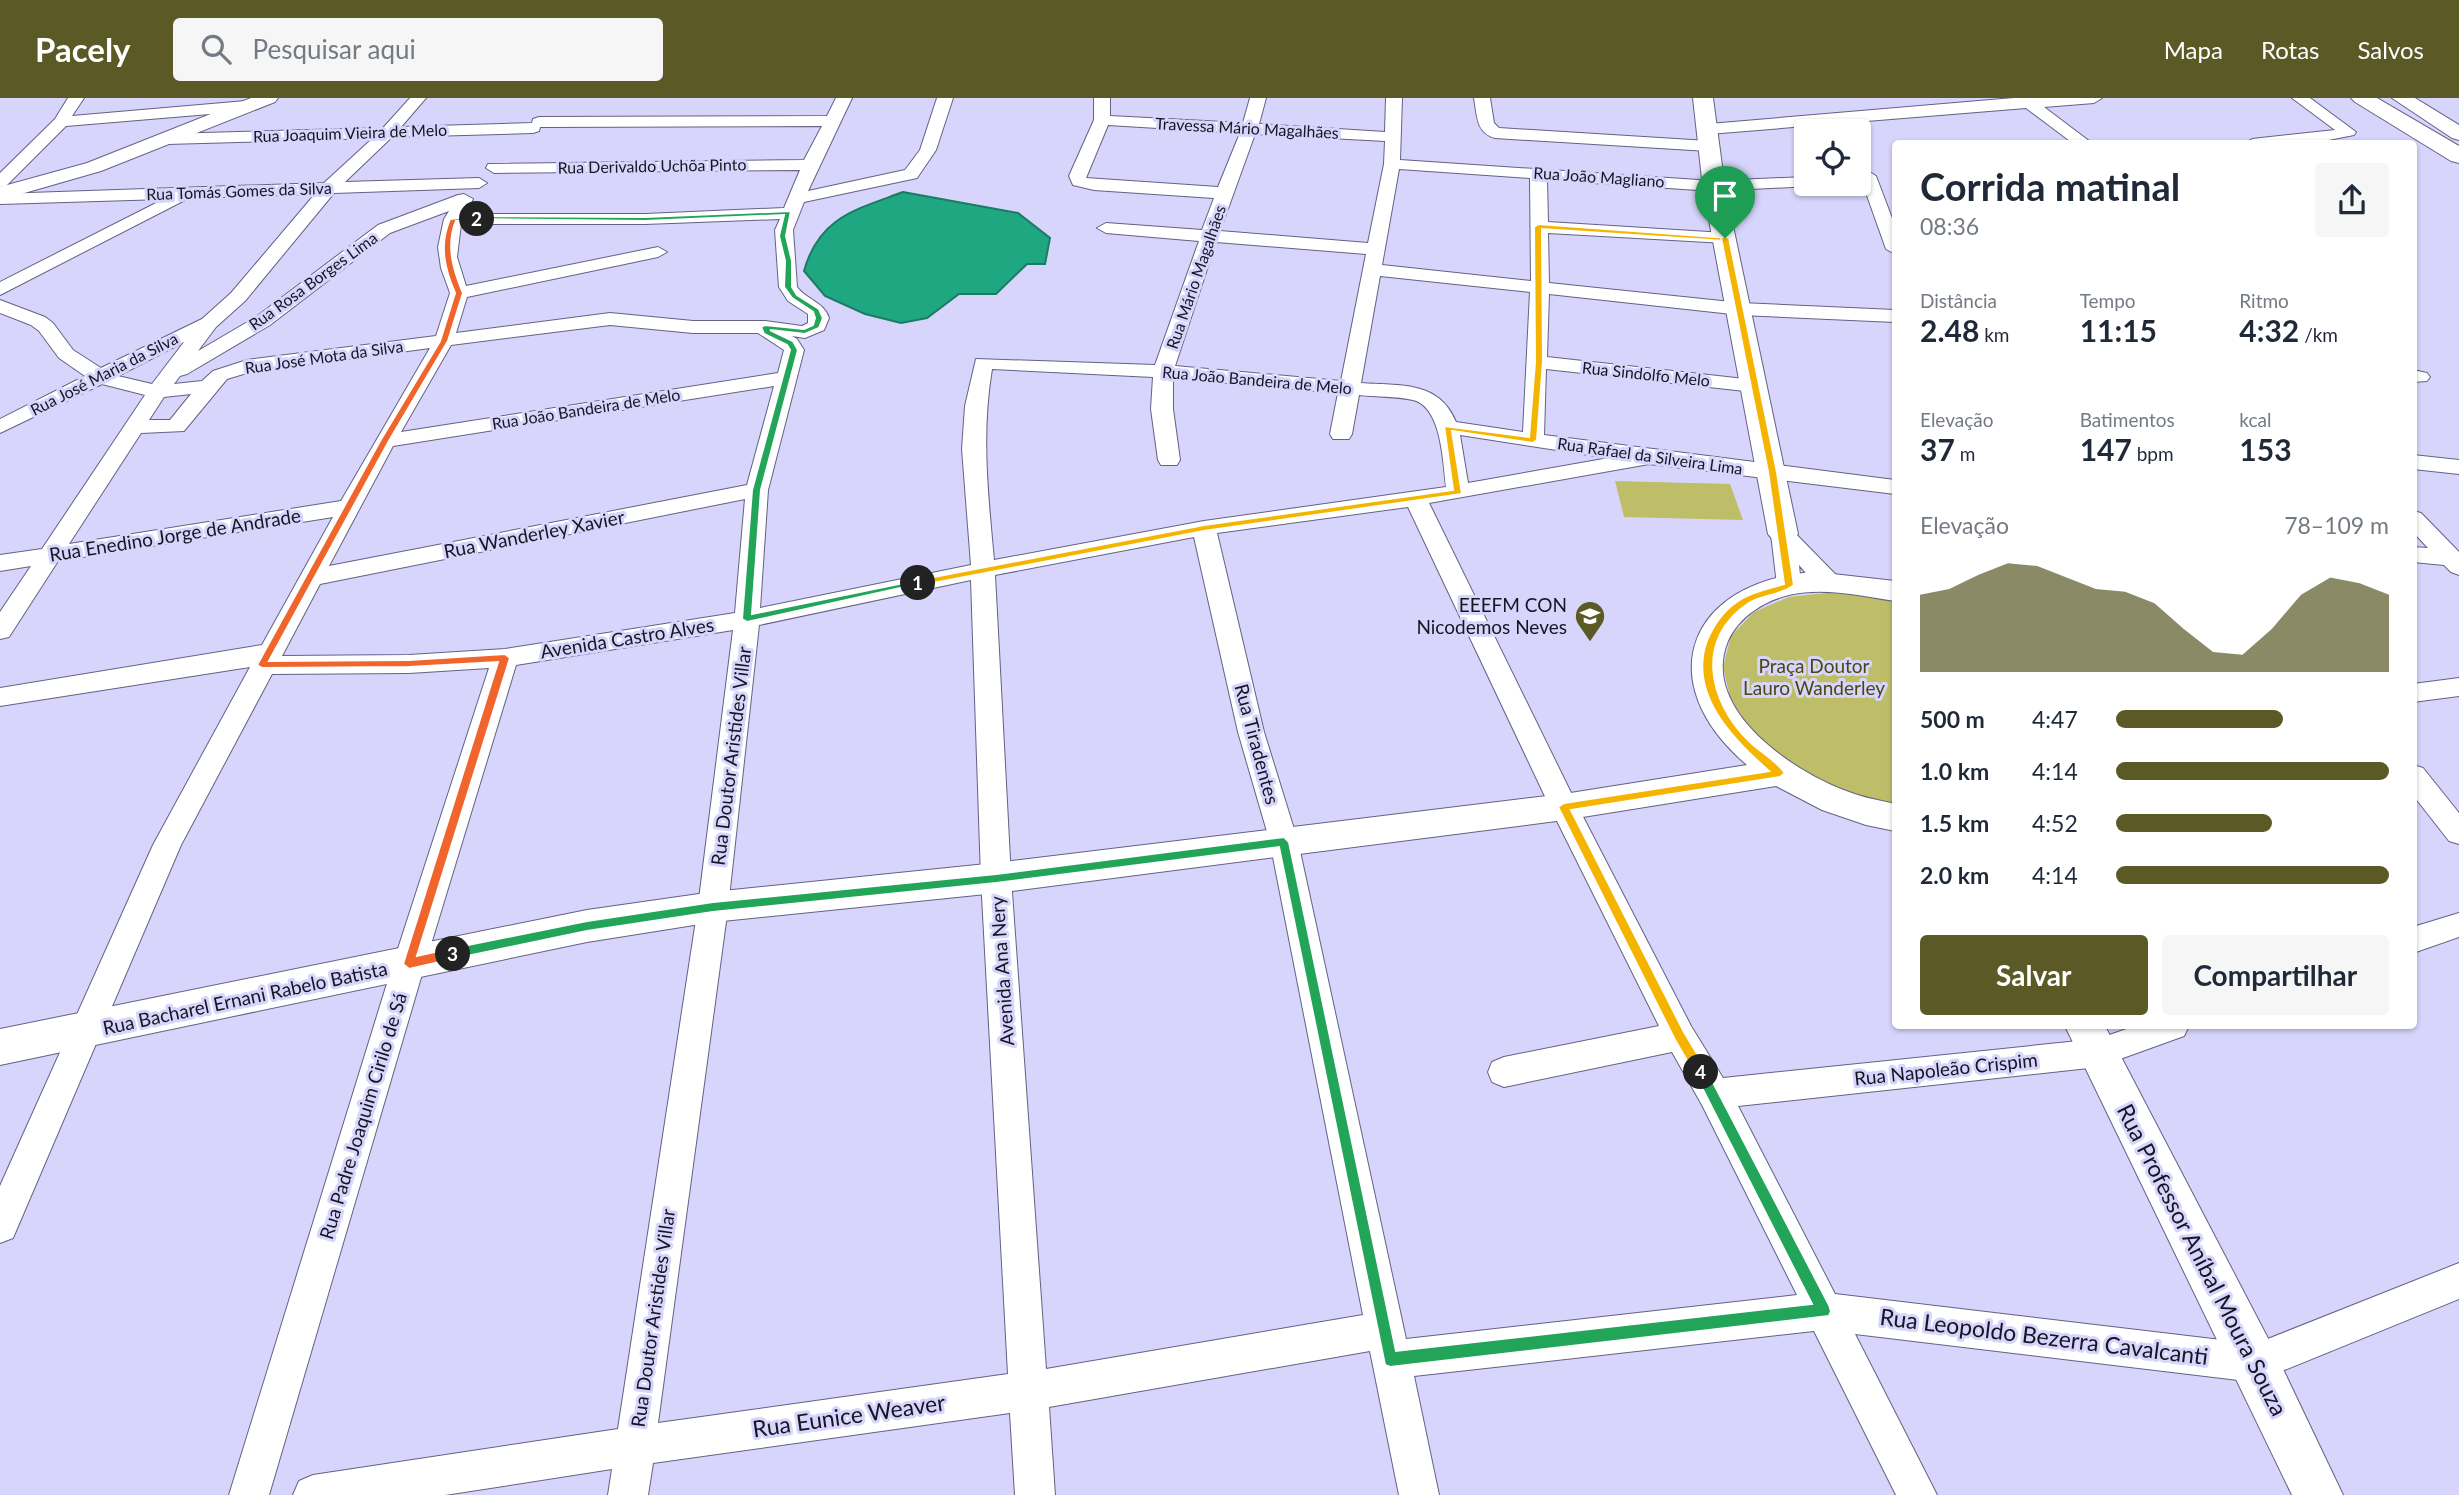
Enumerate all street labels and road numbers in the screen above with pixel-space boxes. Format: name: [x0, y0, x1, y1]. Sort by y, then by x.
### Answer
street label: Travessa Mário Magalhães: [1155, 113, 1339, 142]
street label: Rua Joaquim Vieira de Melo: [253, 120, 447, 145]
street label: Rua Derivaldo Uchõa Pinto: [557, 154, 747, 177]
street label: Rua João Magliano: [1533, 162, 1665, 191]
street label: Rua Tomás Gomes da Silva: [146, 178, 332, 203]
street label: Rua Mário Magalhães: [1162, 202, 1229, 351]
street label: Rua Rosa Borges Lima: [245, 228, 381, 334]
street label: Rua José Maria da Silva: [27, 328, 181, 419]
street label: Rua José Mota da Silva: [243, 336, 404, 377]
street label: Rua Sindolfo Melo: [1581, 357, 1711, 390]
street label: Rua João Bandeira de Melo: [1161, 362, 1353, 397]
street label: Rua João Bandeira de Melo: [490, 384, 681, 433]
street label: Rua Rafael da Silveira Lima: [1556, 433, 1744, 478]
street label: Rua Enedino Jorge de Andrade: [48, 503, 302, 566]
street label: Rua Wanderley Xavier: [442, 505, 626, 562]
street label: Avenida Castro Alves: [538, 612, 715, 663]
street label: Rua Doutor Aristides Villar: [706, 645, 755, 867]
street label: Rua Tiradentes: [1230, 681, 1285, 807]
street label: Avenida Ana Nery: [985, 895, 1018, 1047]
street label: Rua Bacharel Ernani Rabelo Batista: [101, 956, 389, 1039]
street label: Rua Padre Joaquim Cirilo de Sá: [314, 990, 411, 1242]
street label: Rua Napoleão Crispim: [1853, 1047, 2039, 1090]
street label: Rua Professor Aníbal Moura Souza: [2112, 1099, 2294, 1420]
street label: Rua Doutor Aristides Villar: [626, 1207, 679, 1429]
street label: Rua Leopoldo Bezerra Cavalcanti: [1878, 1302, 2210, 1370]
street label: Rua Eunice Weaver: [751, 1388, 948, 1442]

